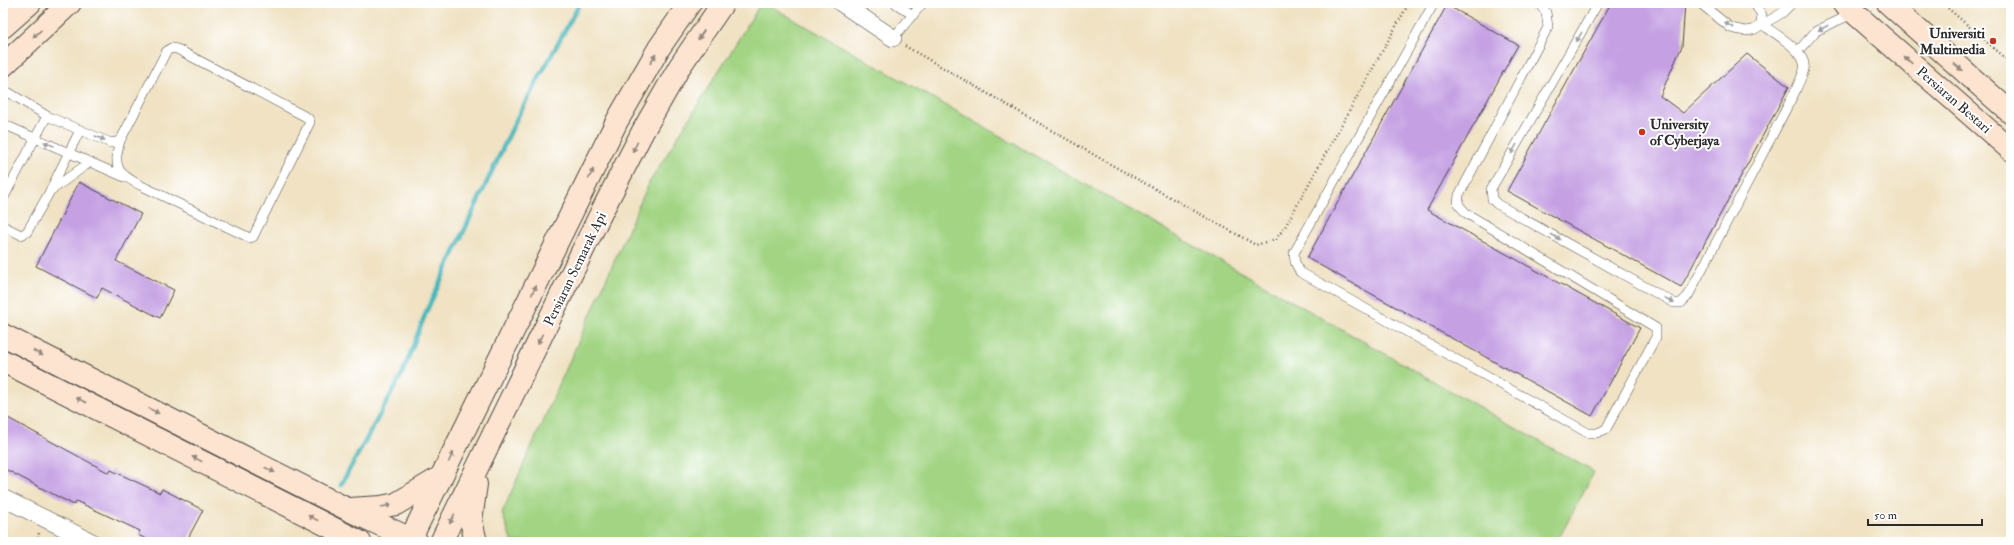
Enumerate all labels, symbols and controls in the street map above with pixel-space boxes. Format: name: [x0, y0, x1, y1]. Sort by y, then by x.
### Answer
one-way arrow: [1723, 21, 1735, 28]
one-way arrow: [1817, 24, 1828, 31]
place label: Universiti Multimedia: [1919, 25, 1986, 58]
one-way arrow: [32, 30, 42, 39]
one-way arrow: [697, 30, 705, 40]
one-way arrow: [1575, 31, 1582, 43]
marker: Universiti Multimedia: [1988, 36, 1998, 46]
one-way arrow: [649, 53, 656, 65]
one-way arrow: [1903, 55, 1913, 65]
one-way arrow: [1953, 62, 1964, 71]
street label: Persiaran Bestari: [1913, 63, 1995, 137]
place label: University of Cyberjaya: [1650, 116, 1720, 150]
marker: University of Cyberjaya: [1637, 127, 1647, 137]
one-way arrow: [94, 136, 106, 142]
one-way arrow: [43, 141, 55, 147]
one-way arrow: [632, 142, 638, 153]
one-way arrow: [1510, 144, 1517, 155]
one-way arrow: [588, 168, 594, 180]
street label: Persiaran Semarak Api: [540, 209, 611, 329]
one-way arrow: [1550, 233, 1562, 240]
one-way arrow: [531, 285, 537, 296]
one-way arrow: [1664, 296, 1675, 303]
one-way arrow: [537, 334, 544, 345]
one-way arrow: [32, 350, 44, 356]
one-way arrow: [75, 397, 87, 404]
one-way arrow: [148, 408, 160, 415]
one-way arrow: [448, 451, 454, 463]
one-way arrow: [191, 456, 203, 462]
one-way arrow: [264, 467, 276, 473]
scale bar: [1868, 501, 1982, 527]
one-way arrow: [380, 503, 392, 509]
text: 50 m: [1874, 508, 1898, 523]
one-way arrow: [449, 513, 455, 525]
one-way arrow: [307, 515, 319, 521]

